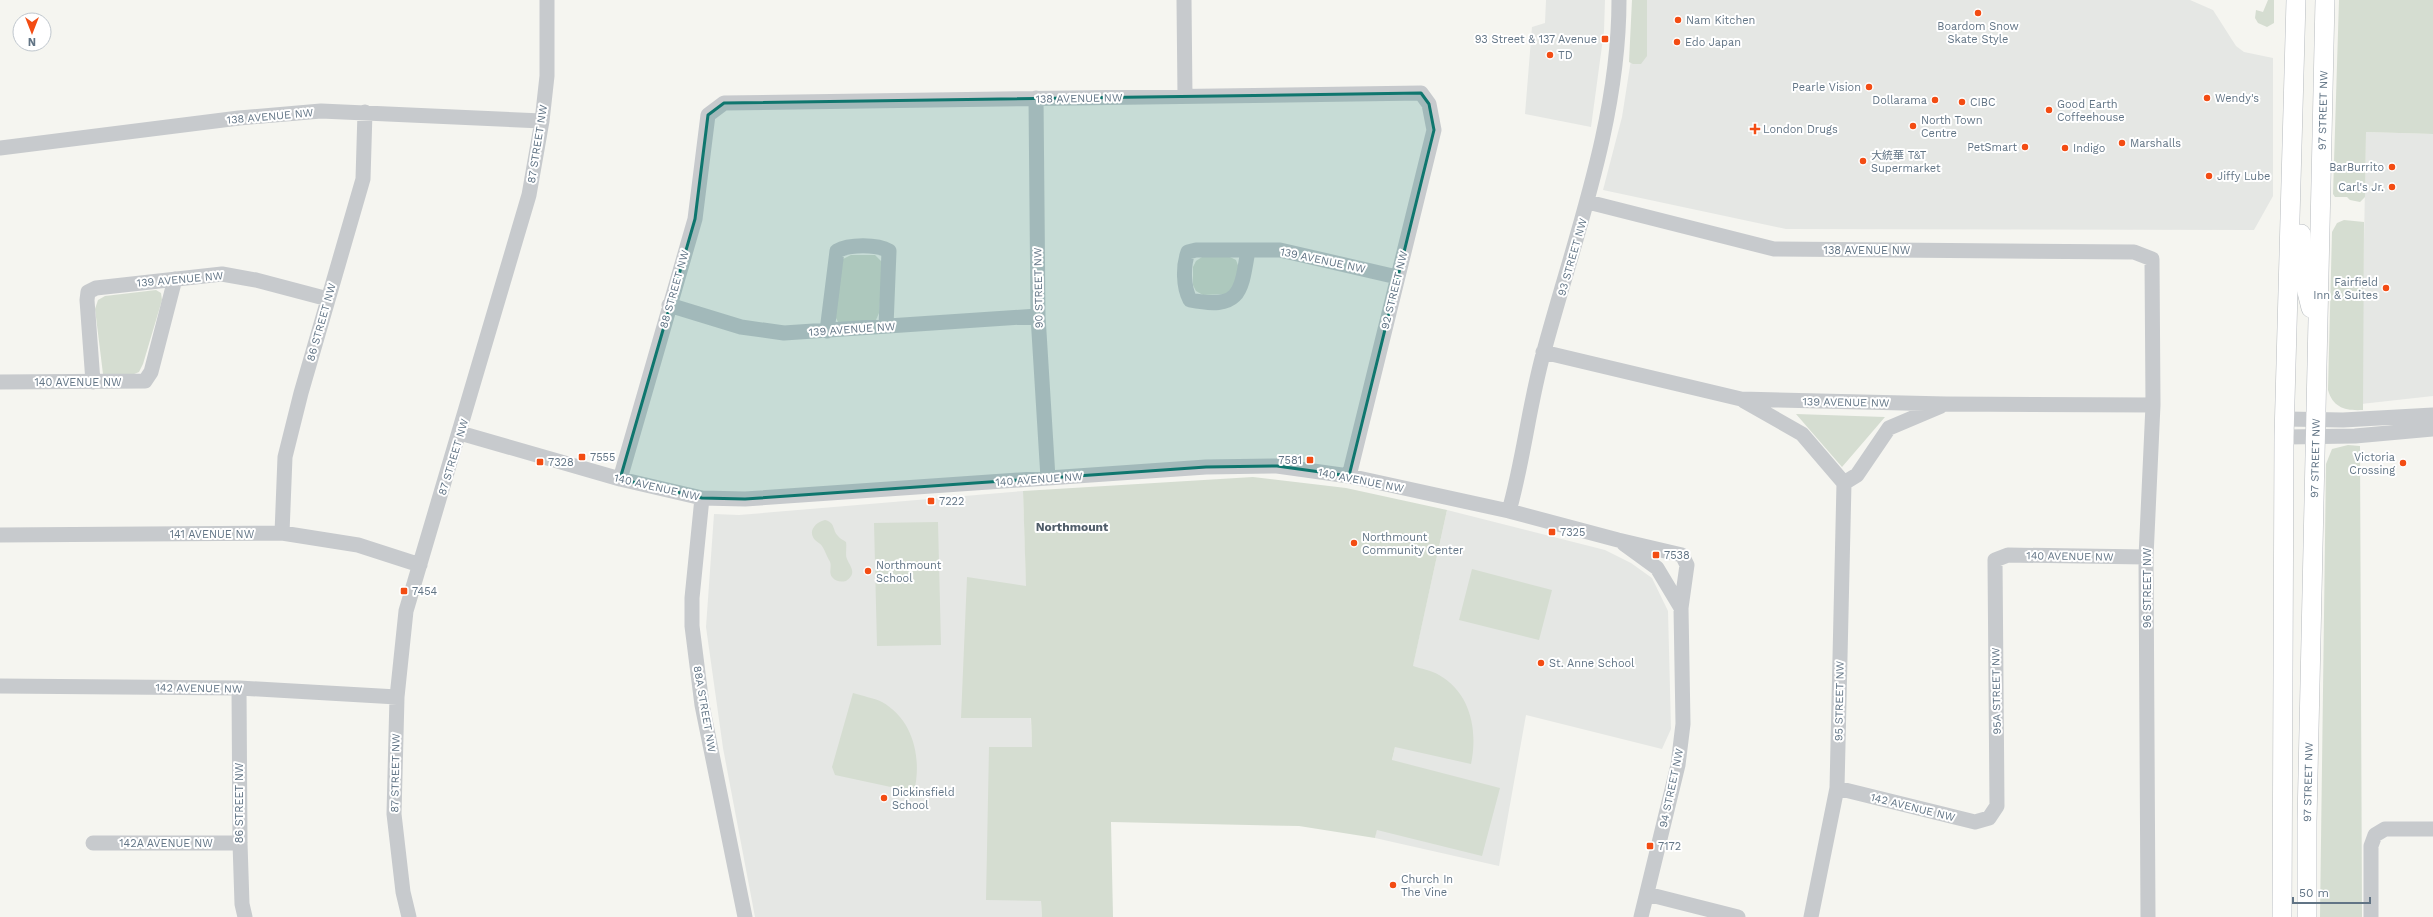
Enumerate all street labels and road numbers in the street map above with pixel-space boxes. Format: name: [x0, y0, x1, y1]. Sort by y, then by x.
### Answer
street label: 97 STREET NW: [2316, 70, 2330, 150]
street label: 138 AVENUE NW: [1035, 91, 1123, 106]
street label: 87 STREET NW: [525, 103, 550, 184]
street label: 138 AVENUE NW: [226, 106, 314, 127]
street label: 93 STREET NW: [1555, 216, 1590, 297]
street label: 138 AVENUE NW: [1824, 244, 1911, 257]
street label: 139 AVENUE NW: [1279, 245, 1367, 276]
street label: 90 STREET NW: [1031, 247, 1046, 329]
street label: 88 STREET NW: [657, 248, 692, 330]
street label: 92 STREET NW: [1378, 249, 1411, 331]
street label: 139 AVENUE NW: [136, 269, 224, 290]
street label: 86 STREET NW: [304, 281, 339, 363]
street label: 139 AVENUE NW: [808, 320, 896, 339]
street label: 140 AVENUE NW: [34, 376, 122, 389]
street label: 139 AVENUE NW: [1802, 395, 1890, 410]
street label: 87 STREET NW: [436, 417, 471, 497]
street label: 97 STREET NW: [2308, 418, 2323, 498]
street label: 140 AVENUE NW: [1317, 466, 1405, 495]
street label: 140 AVENUE NW: [995, 470, 1083, 489]
street label: 140 AVENUE NW: [613, 471, 701, 504]
street label: 141 AVENUE NW: [170, 528, 255, 541]
street label: 96 STREET NW: [2141, 547, 2154, 628]
street label: 140 AVENUE NW: [2026, 549, 2114, 564]
street label: 95A STREET NW: [1989, 647, 2004, 735]
street label: 95 STREET NW: [1832, 660, 1847, 741]
street label: 88A STREET NW: [691, 665, 719, 754]
street label: 142 AVENUE NW: [156, 681, 243, 696]
street label: 87 STREET NW: [388, 733, 403, 813]
street label: 97 STREET NW: [2301, 742, 2316, 822]
street label: 94 STREET NW: [1657, 747, 1686, 829]
street label: 86 STREET NW: [233, 762, 246, 843]
street label: 142 AVENUE NW: [1869, 791, 1957, 824]
street label: 142A AVENUE NW: [119, 837, 213, 850]

